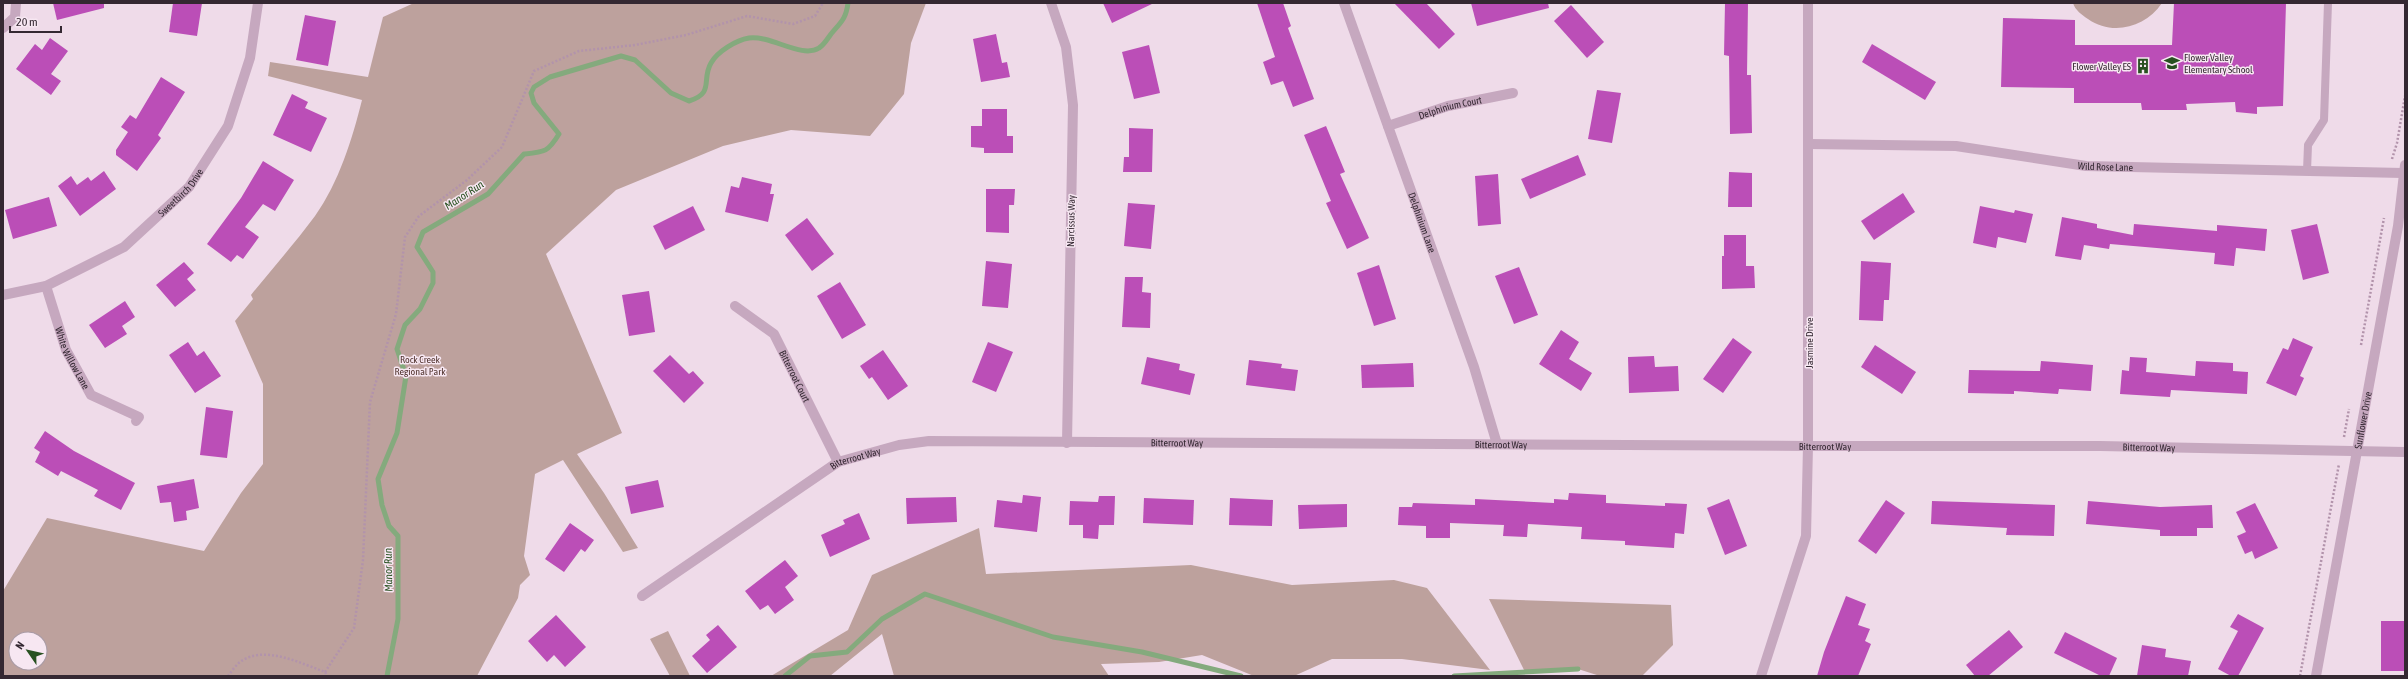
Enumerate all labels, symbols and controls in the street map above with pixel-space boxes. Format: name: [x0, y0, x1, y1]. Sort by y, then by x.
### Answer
scale bar: [10, 8, 61, 34]
text: 20 m: [16, 15, 38, 29]
place label: Flower Valley Elementary School: [2184, 52, 2253, 75]
school or university icon: Flower Valley Elementary School: [2163, 54, 2181, 72]
building icon: Flower Valley ES: [2134, 57, 2152, 75]
place label: Flower Valley ES: [2072, 61, 2131, 72]
street label: Delphinium Court: [1417, 94, 1483, 121]
street label: Wild Rose Lane: [2077, 159, 2134, 173]
street label: Sweetbirch Drive: [156, 166, 205, 218]
water label: Manor Run: [442, 178, 486, 212]
street label: Delphinium Lane: [1407, 191, 1438, 254]
street label: Narcissus Way: [1065, 195, 1077, 247]
street label: Jasmine Drive: [1804, 317, 1815, 369]
street label: White Willow Lane: [54, 325, 92, 391]
street label: Bitterroot Court: [777, 348, 813, 404]
park label: Rock Creek Regional Park: [394, 354, 446, 377]
street label: Sunflower Drive: [2352, 390, 2373, 450]
street label: Bitterroot Way: [1151, 437, 1203, 448]
street label: Bitterroot Way: [1475, 439, 1527, 450]
street label: Bitterroot Way: [1799, 440, 1851, 452]
street label: Bitterroot Way: [2123, 441, 2175, 453]
street label: Bitterroot Way: [828, 445, 882, 471]
water label: Manor Run: [382, 547, 394, 592]
north arrow: [8, 631, 48, 671]
text: N: [13, 639, 27, 651]

